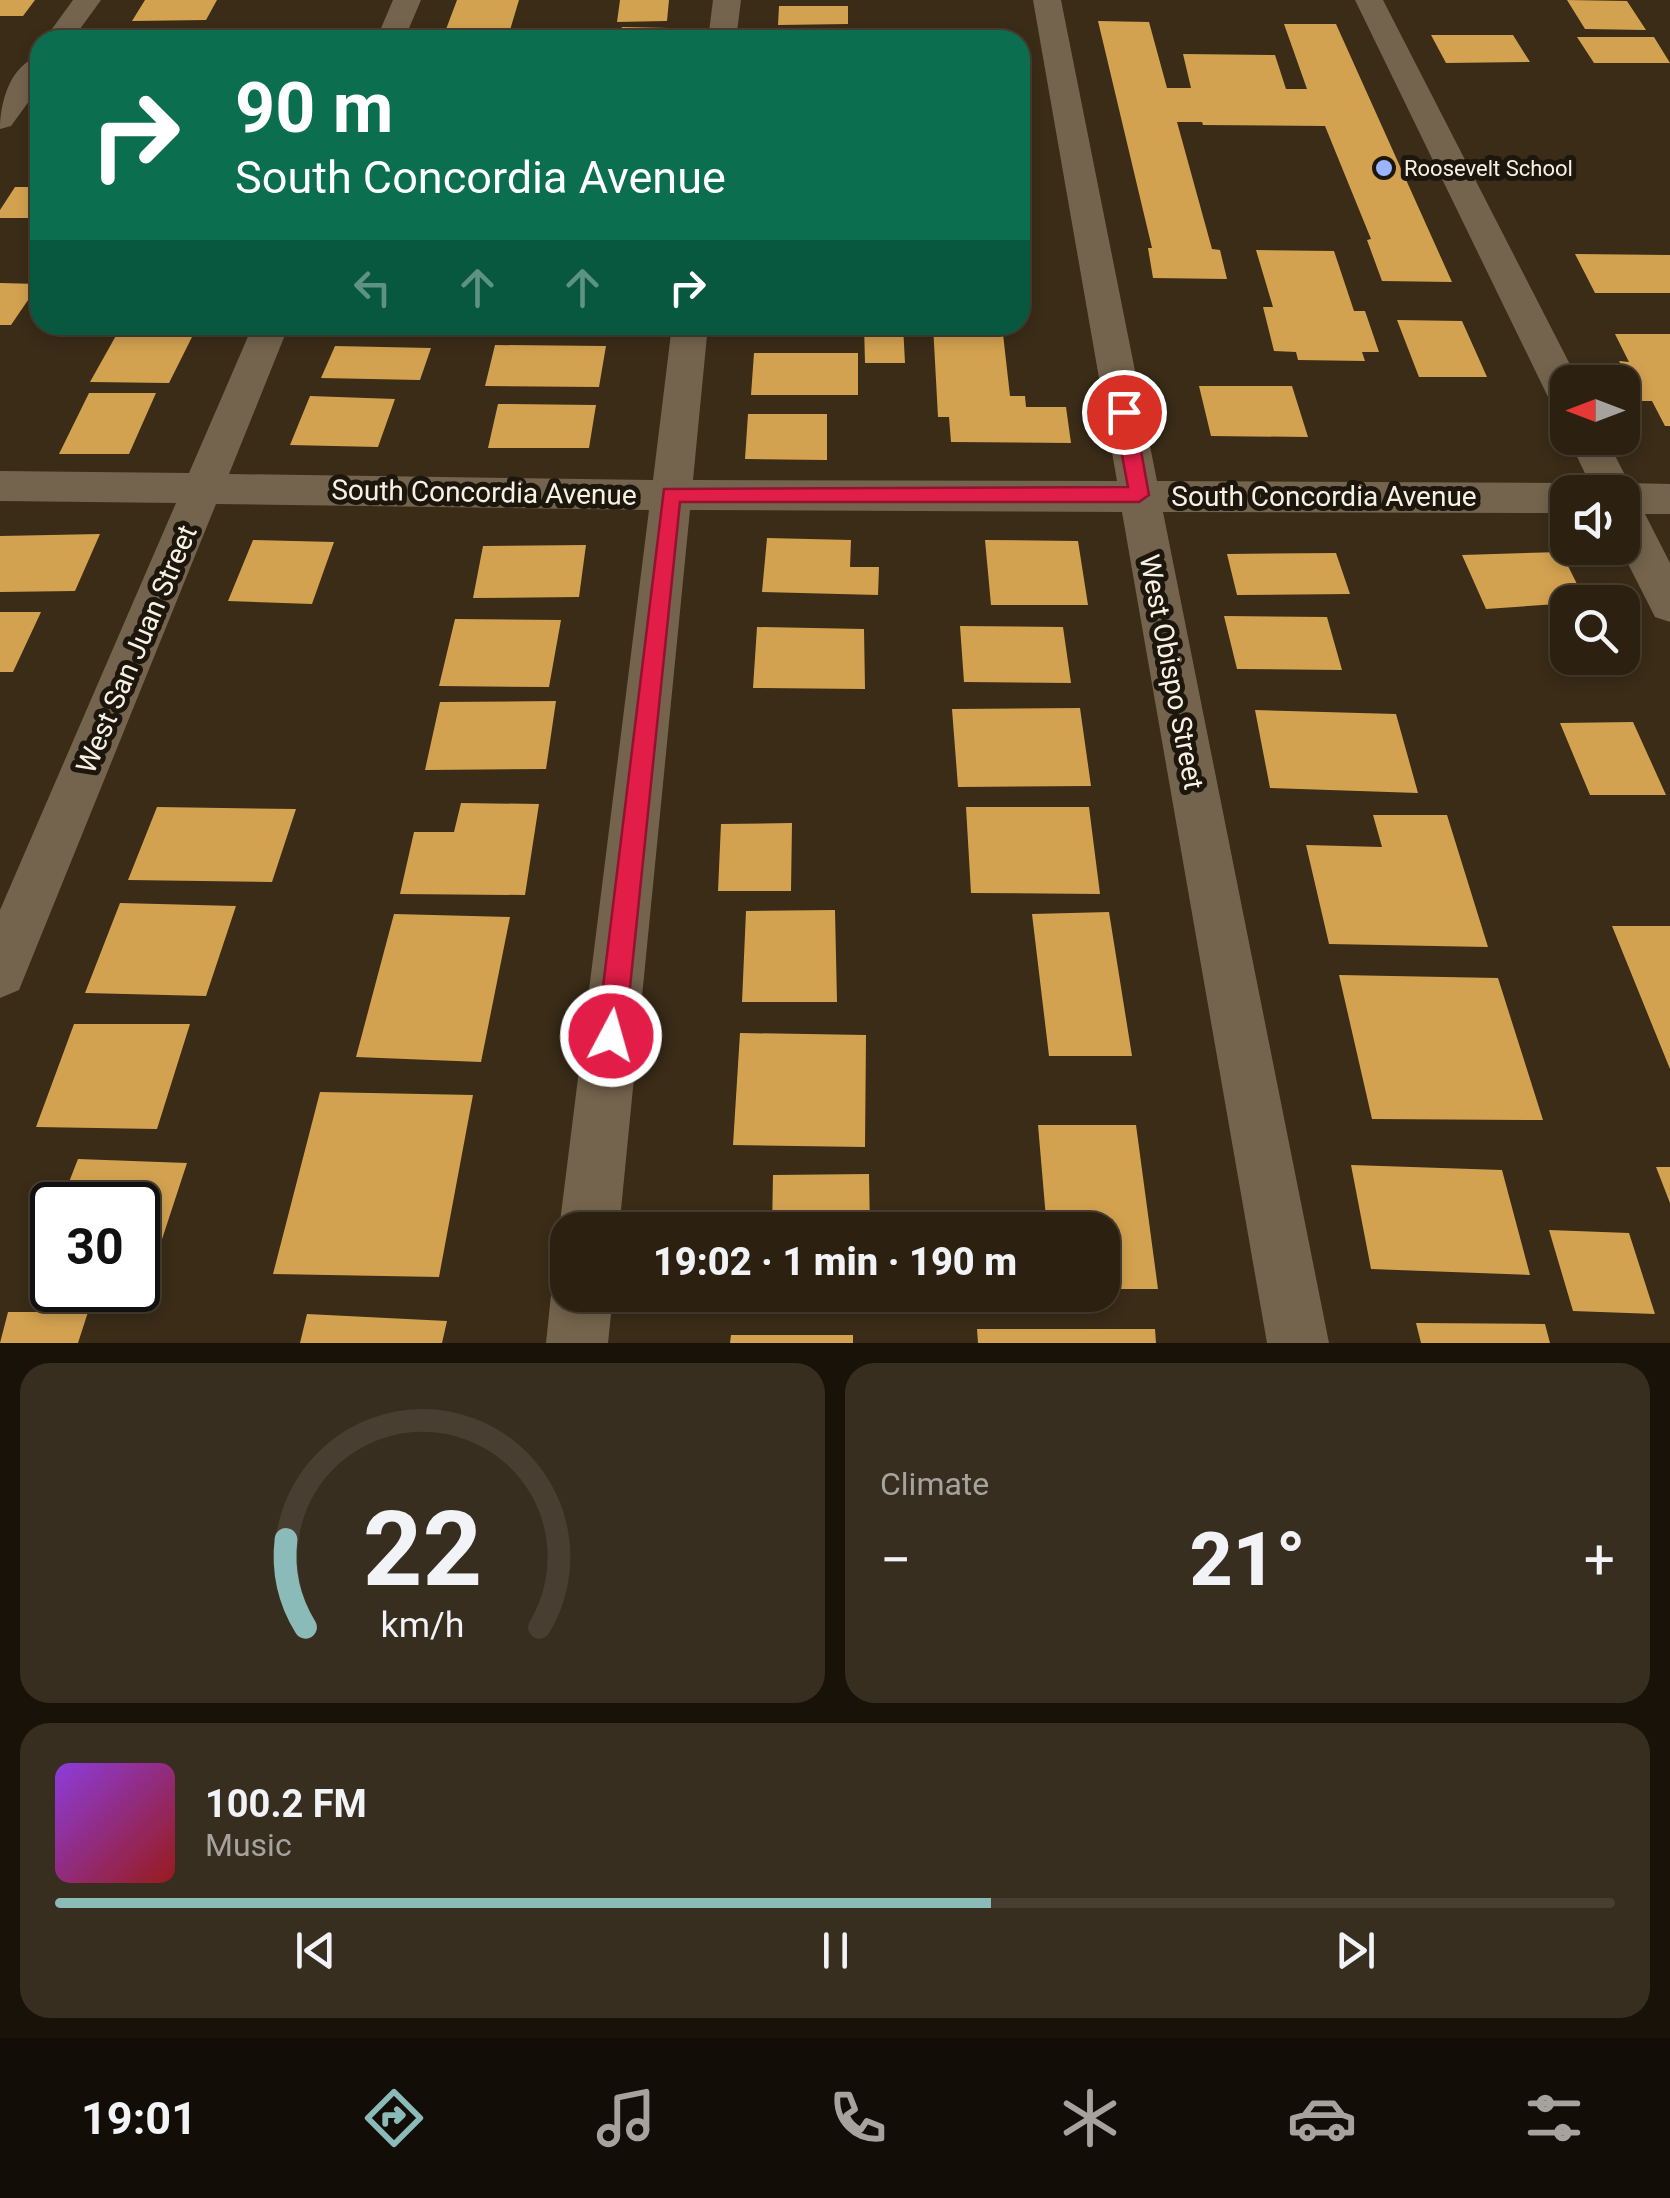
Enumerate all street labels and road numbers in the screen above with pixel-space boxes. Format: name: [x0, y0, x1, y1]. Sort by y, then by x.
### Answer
street label: South Concordia Avenue: [331, 473, 637, 512]
street label: South Concordia Avenue: [1171, 480, 1477, 513]
street label: West San Juan Street: [69, 520, 204, 778]
street label: West Obispo Street: [1133, 552, 1210, 792]

